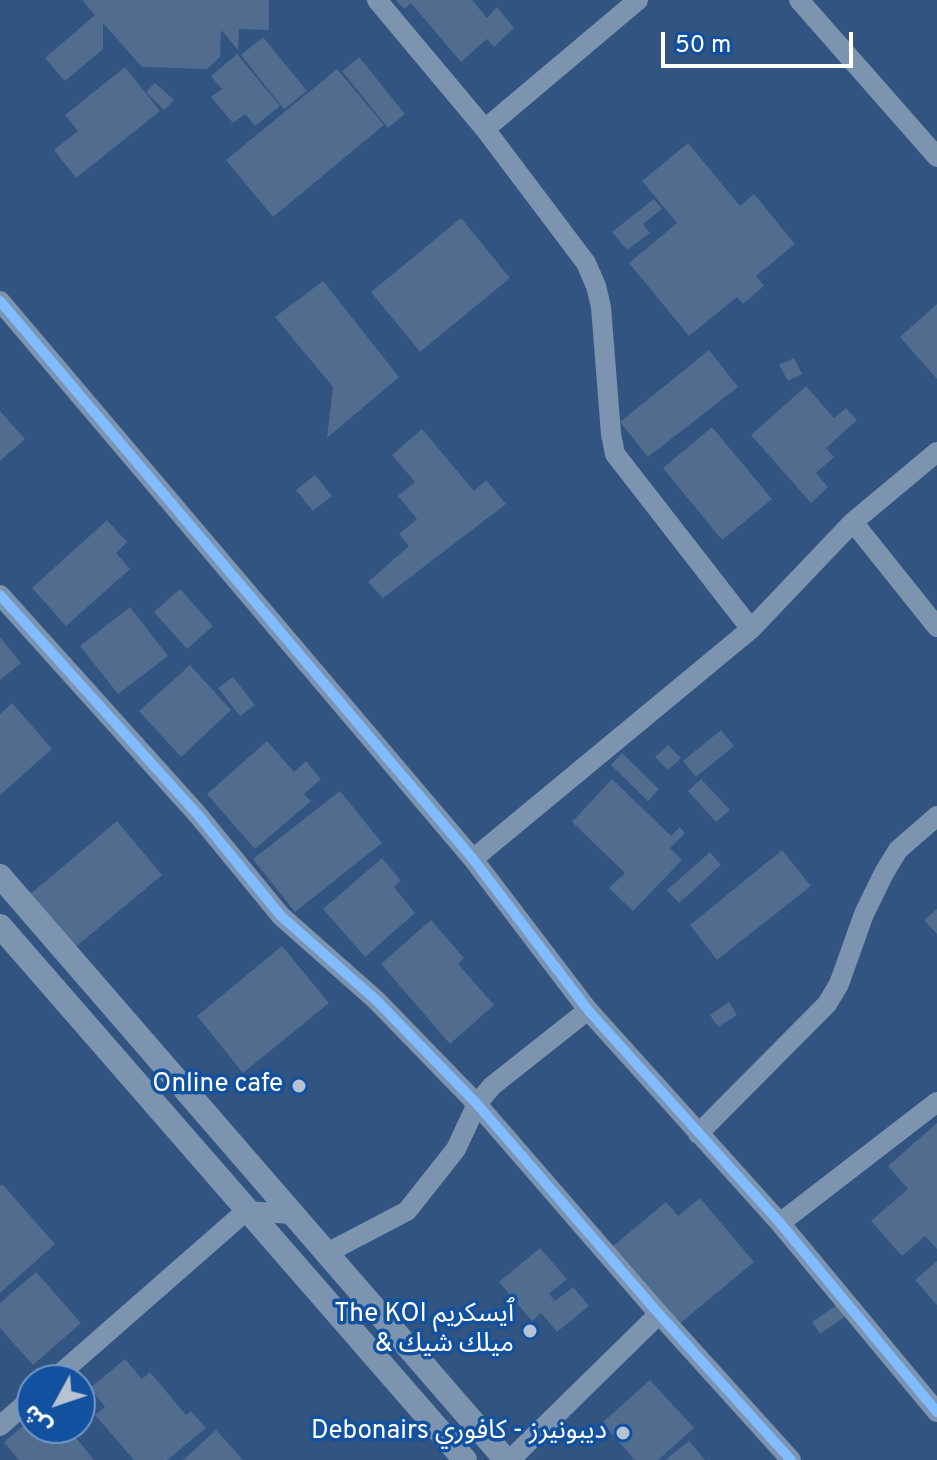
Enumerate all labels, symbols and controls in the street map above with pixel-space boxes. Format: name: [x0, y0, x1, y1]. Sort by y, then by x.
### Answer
scale bar: [665, 16, 857, 66]
text: 50 m: [675, 31, 731, 61]
place label: Online cafe: [152, 1070, 283, 1102]
marker: Online cafe: [290, 1077, 308, 1095]
place label: The KOI ٱيسكريم & ميلك شيك: [334, 1300, 514, 1362]
marker: The KOI ٱيسكريم & ميلك شيك: [521, 1322, 539, 1340]
north arrow: [16, 1364, 96, 1444]
text: ش: [19, 1398, 59, 1439]
place label: Debonairs ديبونيرز - كافوري: [311, 1417, 607, 1449]
marker: Debonairs ديبونيرز - كافوري: [614, 1424, 632, 1442]

